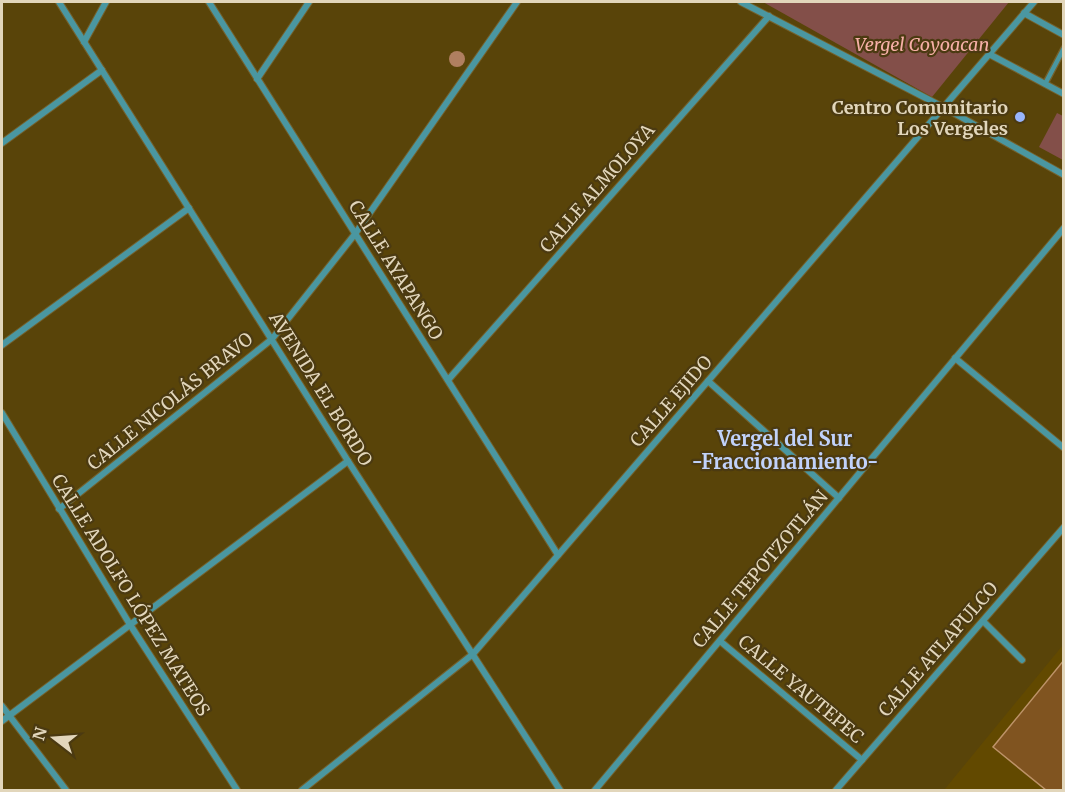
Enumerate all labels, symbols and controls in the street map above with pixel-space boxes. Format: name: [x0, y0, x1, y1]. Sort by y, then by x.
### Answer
park label: Vergel Coyoacan: [855, 33, 989, 56]
place label: Centro Comunitario Los Vergeles: [832, 96, 1008, 140]
marker: Centro Comunitario Los Vergeles: [1013, 110, 1027, 124]
street label: CALLE ALMOLOYA: [535, 119, 659, 257]
street label: CALLE AYAPANGO: [344, 196, 448, 344]
street label: AVENIDA EL BORDO: [264, 307, 378, 470]
street label: CALLE NICOLÁS BRAVO: [83, 327, 257, 475]
street label: CALLE EJIDO: [625, 351, 717, 451]
district label: Vergel del Sur -Fraccionamiento-: [691, 426, 879, 474]
street label: CALLE ADOLFO LÓPEZ MATEOS: [47, 470, 215, 721]
street label: CALLE TEPOTZOTLÁN: [687, 485, 833, 653]
street label: CALLE ATLAPULCO: [873, 577, 1003, 721]
street label: CALLE YAUTEPEC: [734, 630, 869, 748]
north arrow: [24, 708, 84, 768]
text: N: [28, 724, 51, 743]

